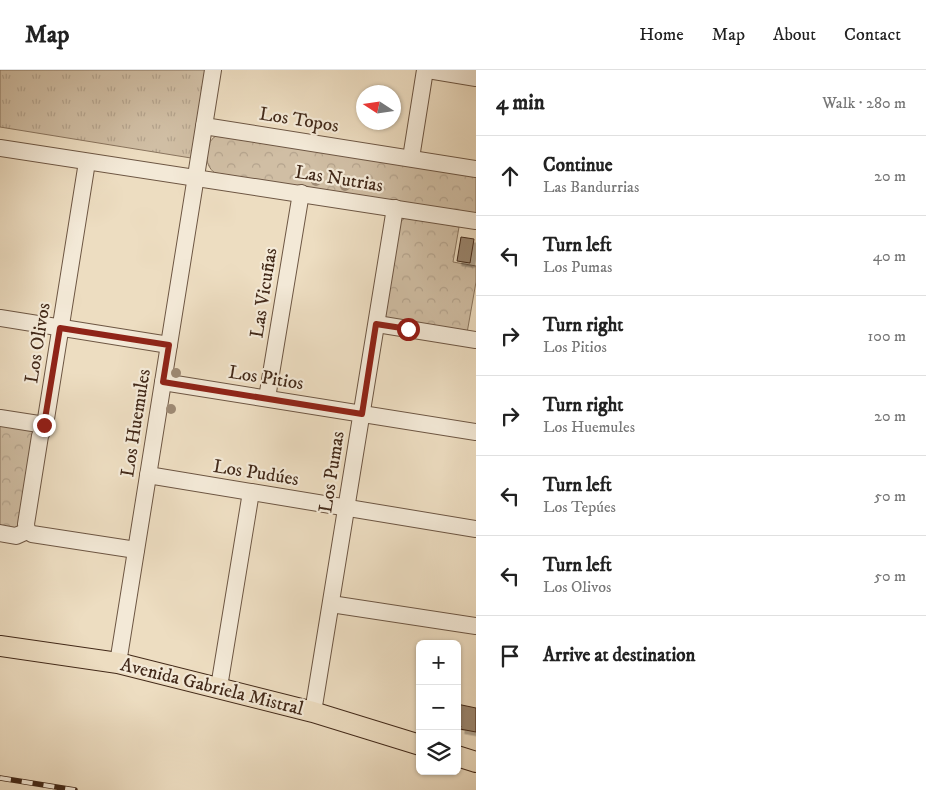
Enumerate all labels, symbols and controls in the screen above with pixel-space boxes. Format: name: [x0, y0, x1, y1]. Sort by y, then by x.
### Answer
text: Map: [25, 20, 69, 50]
text: Home: [639, 24, 684, 46]
text: Map: [712, 24, 745, 46]
text: About: [773, 24, 816, 46]
text: Contact: [844, 24, 901, 46]
north arrow: [356, 85, 401, 130]
text: 4 min: [496, 90, 545, 116]
text: Walk · 280 m: [822, 93, 906, 113]
street label: Los Topos: [258, 102, 340, 138]
text: Continue: [543, 154, 613, 177]
street label: Las Nutrias: [293, 161, 385, 197]
icon: ahead: [496, 162, 524, 190]
text: 20 m: [874, 166, 906, 186]
text: Las Bandurrias: [543, 177, 639, 197]
text: Turn left: [543, 234, 612, 257]
icon: left: [496, 242, 524, 270]
street label: Las Vicuñas: [246, 246, 282, 340]
text: 40 m: [873, 246, 906, 266]
text: Los Pumas: [543, 257, 612, 277]
street label: Los Olivos: [20, 301, 56, 385]
text: Turn right: [543, 314, 623, 337]
route start: [397, 318, 420, 341]
icon: right: [496, 322, 524, 350]
text: 100 m: [868, 326, 906, 346]
text: Los Pitios: [543, 337, 607, 357]
street label: Los Pitios: [227, 361, 305, 395]
street label: Los Huemules: [116, 367, 156, 479]
text: Turn right: [543, 394, 623, 417]
icon: right: [496, 402, 524, 430]
text: 20 m: [874, 406, 906, 426]
route end: [33, 414, 56, 437]
text: Los Huemules: [543, 417, 635, 437]
street label: Los Pumas: [314, 430, 350, 514]
street label: Los Pudúes: [212, 455, 300, 491]
text: Turn left: [543, 474, 612, 497]
icon: left: [496, 482, 524, 510]
text: 50 m: [874, 486, 906, 506]
text: Los Tepúes: [543, 497, 616, 517]
text: Turn left: [543, 554, 612, 577]
icon: left: [496, 562, 524, 590]
text: 50 m: [874, 566, 906, 586]
text: Los Olivos: [543, 577, 611, 597]
map controls: [416, 640, 461, 775]
button: +: [416, 640, 461, 685]
icon: arrive: [496, 642, 524, 670]
text: Arrive at destination: [543, 644, 695, 667]
street label: Avenida Gabriela Mistral: [118, 653, 306, 721]
button: −: [416, 685, 461, 730]
button: layers: [416, 730, 461, 775]

